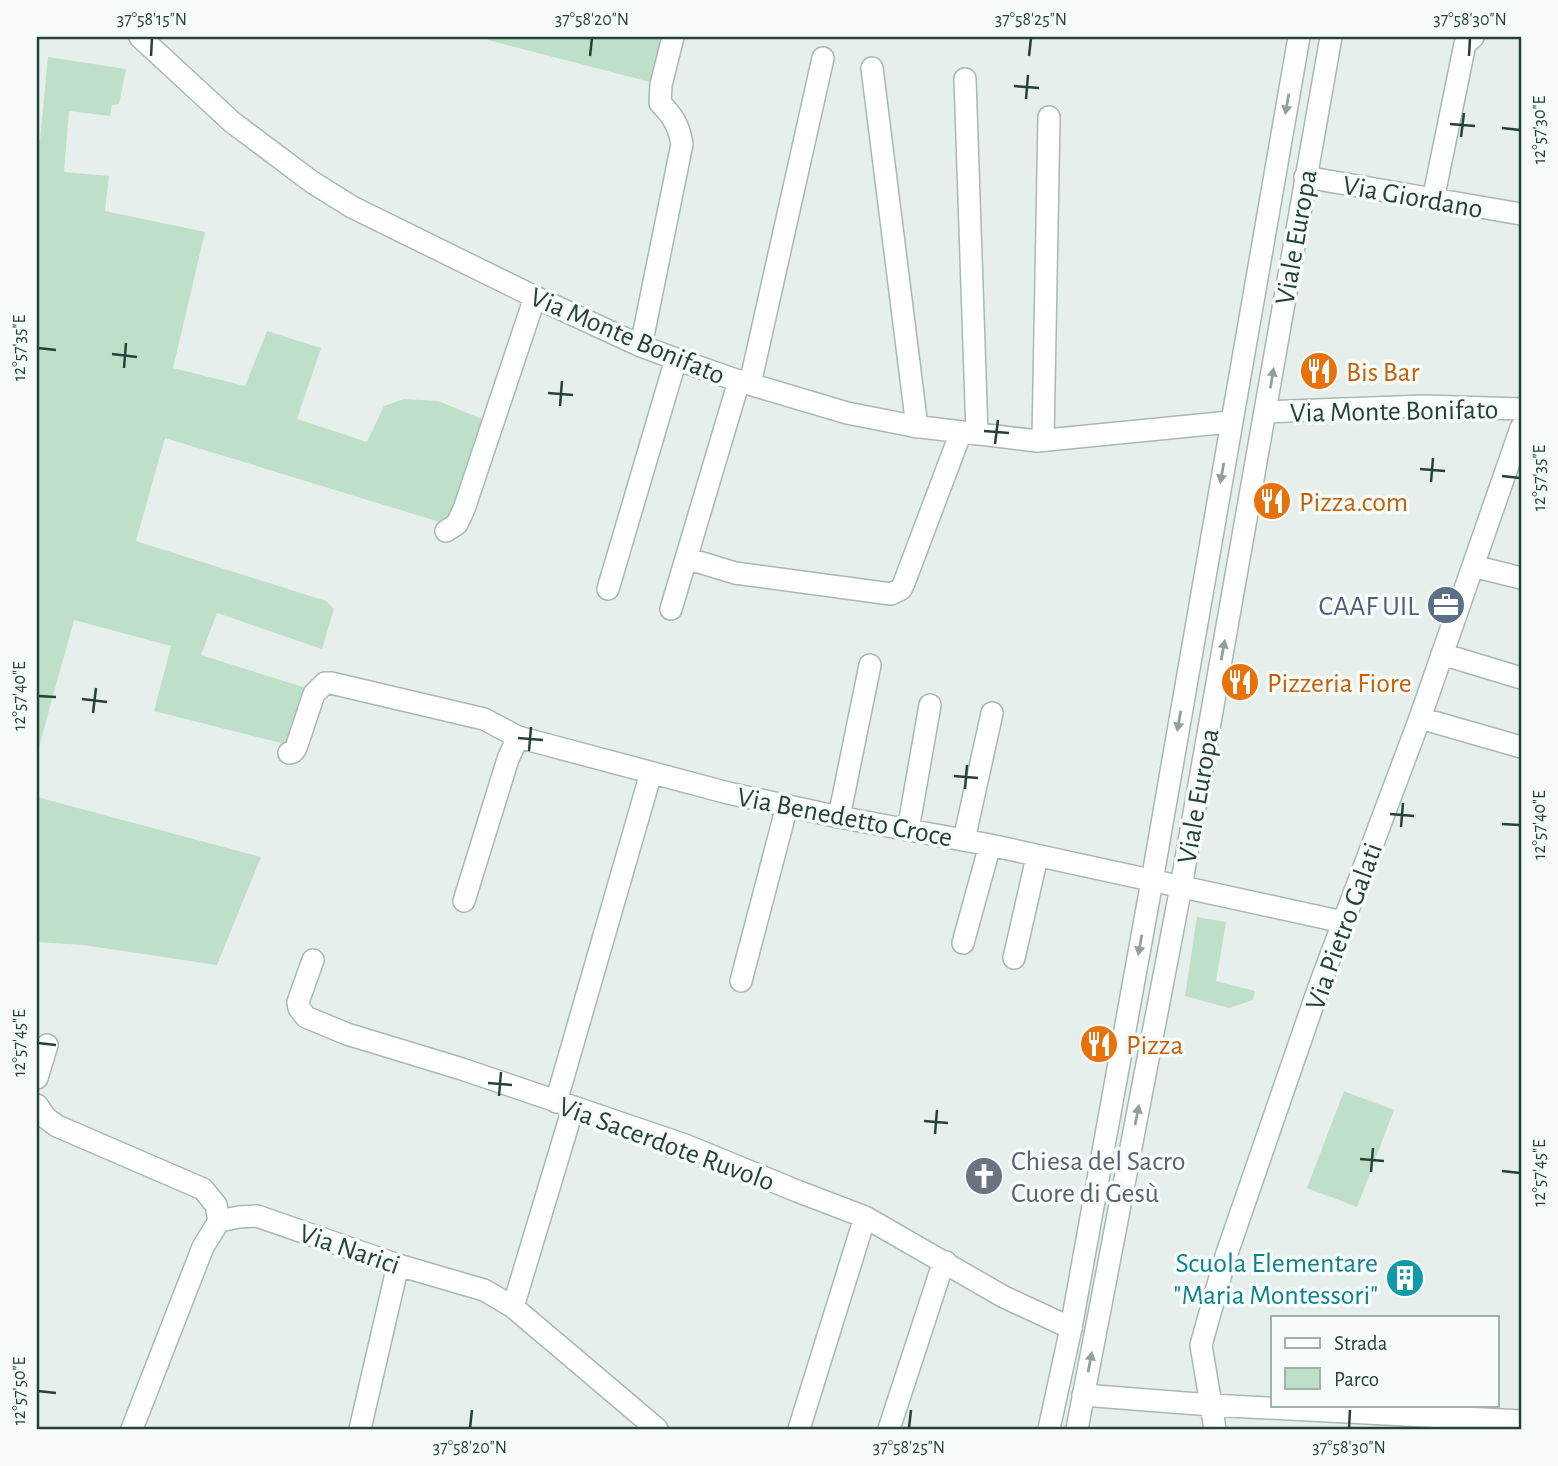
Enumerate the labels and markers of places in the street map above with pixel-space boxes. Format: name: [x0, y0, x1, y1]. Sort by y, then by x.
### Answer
restaurant icon: Bis Bar: [1298, 350, 1340, 392]
place label: Bis Bar: [1346, 359, 1420, 387]
restaurant icon: Pizza.com: [1251, 480, 1293, 522]
place label: Pizza.com: [1299, 489, 1408, 517]
office icon: CAAF UIL: [1425, 584, 1467, 626]
place label: CAAF UIL: [1319, 593, 1419, 621]
restaurant icon: Pizzeria Fiore: [1219, 661, 1261, 703]
place label: Pizzeria Fiore: [1267, 670, 1412, 698]
restaurant icon: Pizza: [1078, 1023, 1120, 1065]
place label: Pizza: [1126, 1032, 1183, 1060]
place label: Chiesa del Sacro Cuore di Gesù: [1011, 1148, 1186, 1208]
church icon: Chiesa del Sacro Cuore di Gesù: [963, 1155, 1005, 1197]
place label: Scuola Elementare "Maria Montessori": [1174, 1250, 1378, 1310]
building icon: Scuola Elementare "Maria Montessori": [1384, 1257, 1426, 1299]

